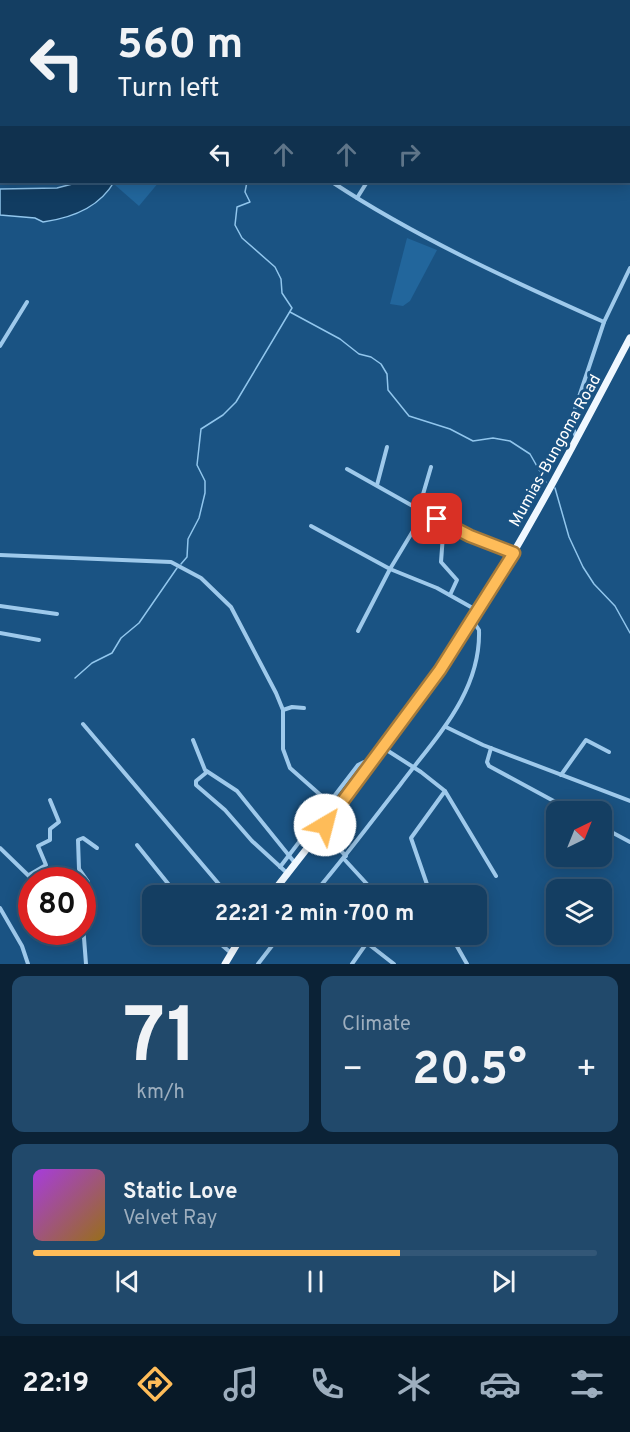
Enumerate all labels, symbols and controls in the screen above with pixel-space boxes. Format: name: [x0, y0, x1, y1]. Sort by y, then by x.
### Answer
text: 560 m: [117, 20, 243, 73]
icon: left: [18, 24, 96, 102]
text: Turn left: [117, 72, 219, 106]
icon: left: [204, 138, 237, 171]
icon: ahead: [267, 138, 300, 171]
icon: ahead: [330, 138, 363, 171]
icon: right: [393, 138, 426, 171]
street label: Mumias-Bungoma Road: [505, 371, 606, 531]
pin: [411, 493, 462, 544]
icon: arrive: [420, 502, 453, 535]
position arrow: [293, 793, 357, 857]
north arrow: [546, 801, 612, 867]
map controls: [546, 801, 612, 945]
speed limit sign: 80: [18, 867, 96, 945]
button: layers: [546, 879, 612, 945]
text: 22:21 · 2 min · 700 m: [215, 901, 414, 928]
text: 71: [123, 991, 198, 1090]
text: Climate: [342, 1012, 411, 1038]
text: 20.5°: [412, 1043, 527, 1100]
text: −: [342, 1050, 363, 1092]
text: +: [576, 1050, 597, 1092]
text: km/h: [136, 1080, 185, 1106]
text: Static Love: [123, 1179, 237, 1206]
text: Velvet Ray: [123, 1206, 217, 1232]
icon: previous: [111, 1265, 144, 1298]
icon: pause: [299, 1265, 332, 1298]
icon: next: [487, 1265, 520, 1298]
icon: directions: [134, 1363, 176, 1405]
icon: music: [220, 1363, 262, 1405]
icon: phone: [306, 1363, 348, 1405]
icon: climate: [393, 1363, 435, 1405]
icon: car: [479, 1363, 521, 1405]
icon: filters: [566, 1363, 608, 1405]
text: 22:19: [22, 1367, 89, 1401]

